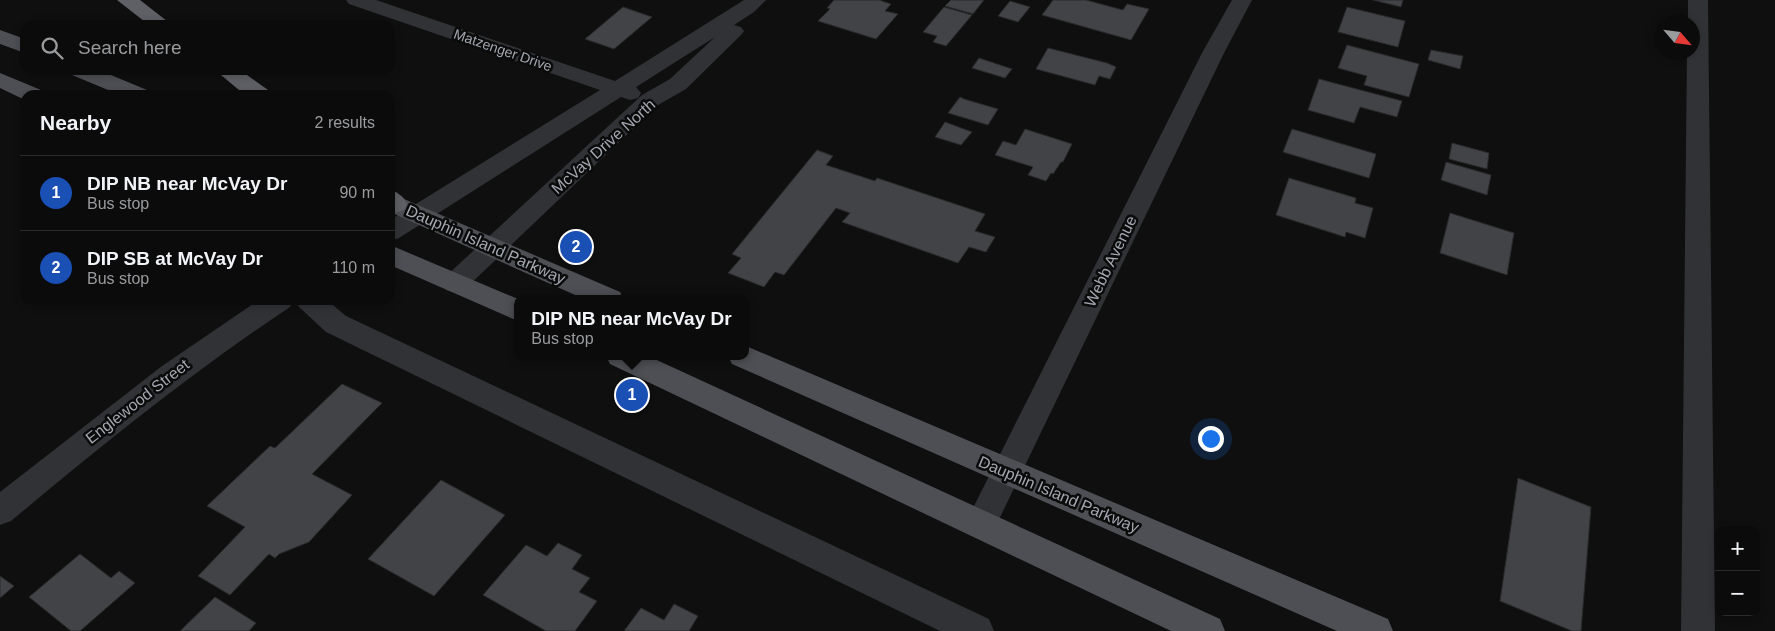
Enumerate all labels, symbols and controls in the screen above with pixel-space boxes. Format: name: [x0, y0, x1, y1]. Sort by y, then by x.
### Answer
north arrow: [1655, 15, 1700, 60]
search box: [20, 20, 395, 75]
street label: Matzenger Drive: [452, 26, 554, 74]
icon: search: [38, 34, 66, 62]
text: Search here: [78, 37, 182, 58]
street label: McVay Drive North: [548, 96, 658, 197]
text: Nearby: [40, 111, 111, 134]
text: 2 results: [315, 114, 375, 131]
text: DIP NB near McVay Dr: [87, 173, 287, 194]
text: 1: [52, 184, 60, 201]
text: 90 m: [339, 184, 375, 201]
text: Bus stop: [87, 195, 149, 212]
street label: Dauphin Island Parkway: [404, 202, 568, 287]
street label: Webb Avenue: [1081, 213, 1140, 309]
pin: 2: [560, 228, 592, 266]
text: DIP SB at McVay Dr: [87, 248, 263, 269]
text: 2: [52, 259, 60, 276]
text: 110 m: [332, 259, 375, 276]
text: Bus stop: [87, 270, 149, 287]
popup: [514, 295, 749, 360]
text: DIP NB near McVay Dr: [531, 308, 732, 329]
text: Bus stop: [531, 330, 594, 347]
street label: Englewood Street: [82, 355, 193, 447]
pin: 1: [616, 376, 648, 414]
your location: [1198, 426, 1224, 452]
street label: Dauphin Island Parkway: [976, 453, 1142, 536]
map controls: [1715, 526, 1760, 616]
button: +: [1715, 526, 1760, 571]
button: −: [1715, 571, 1760, 616]

